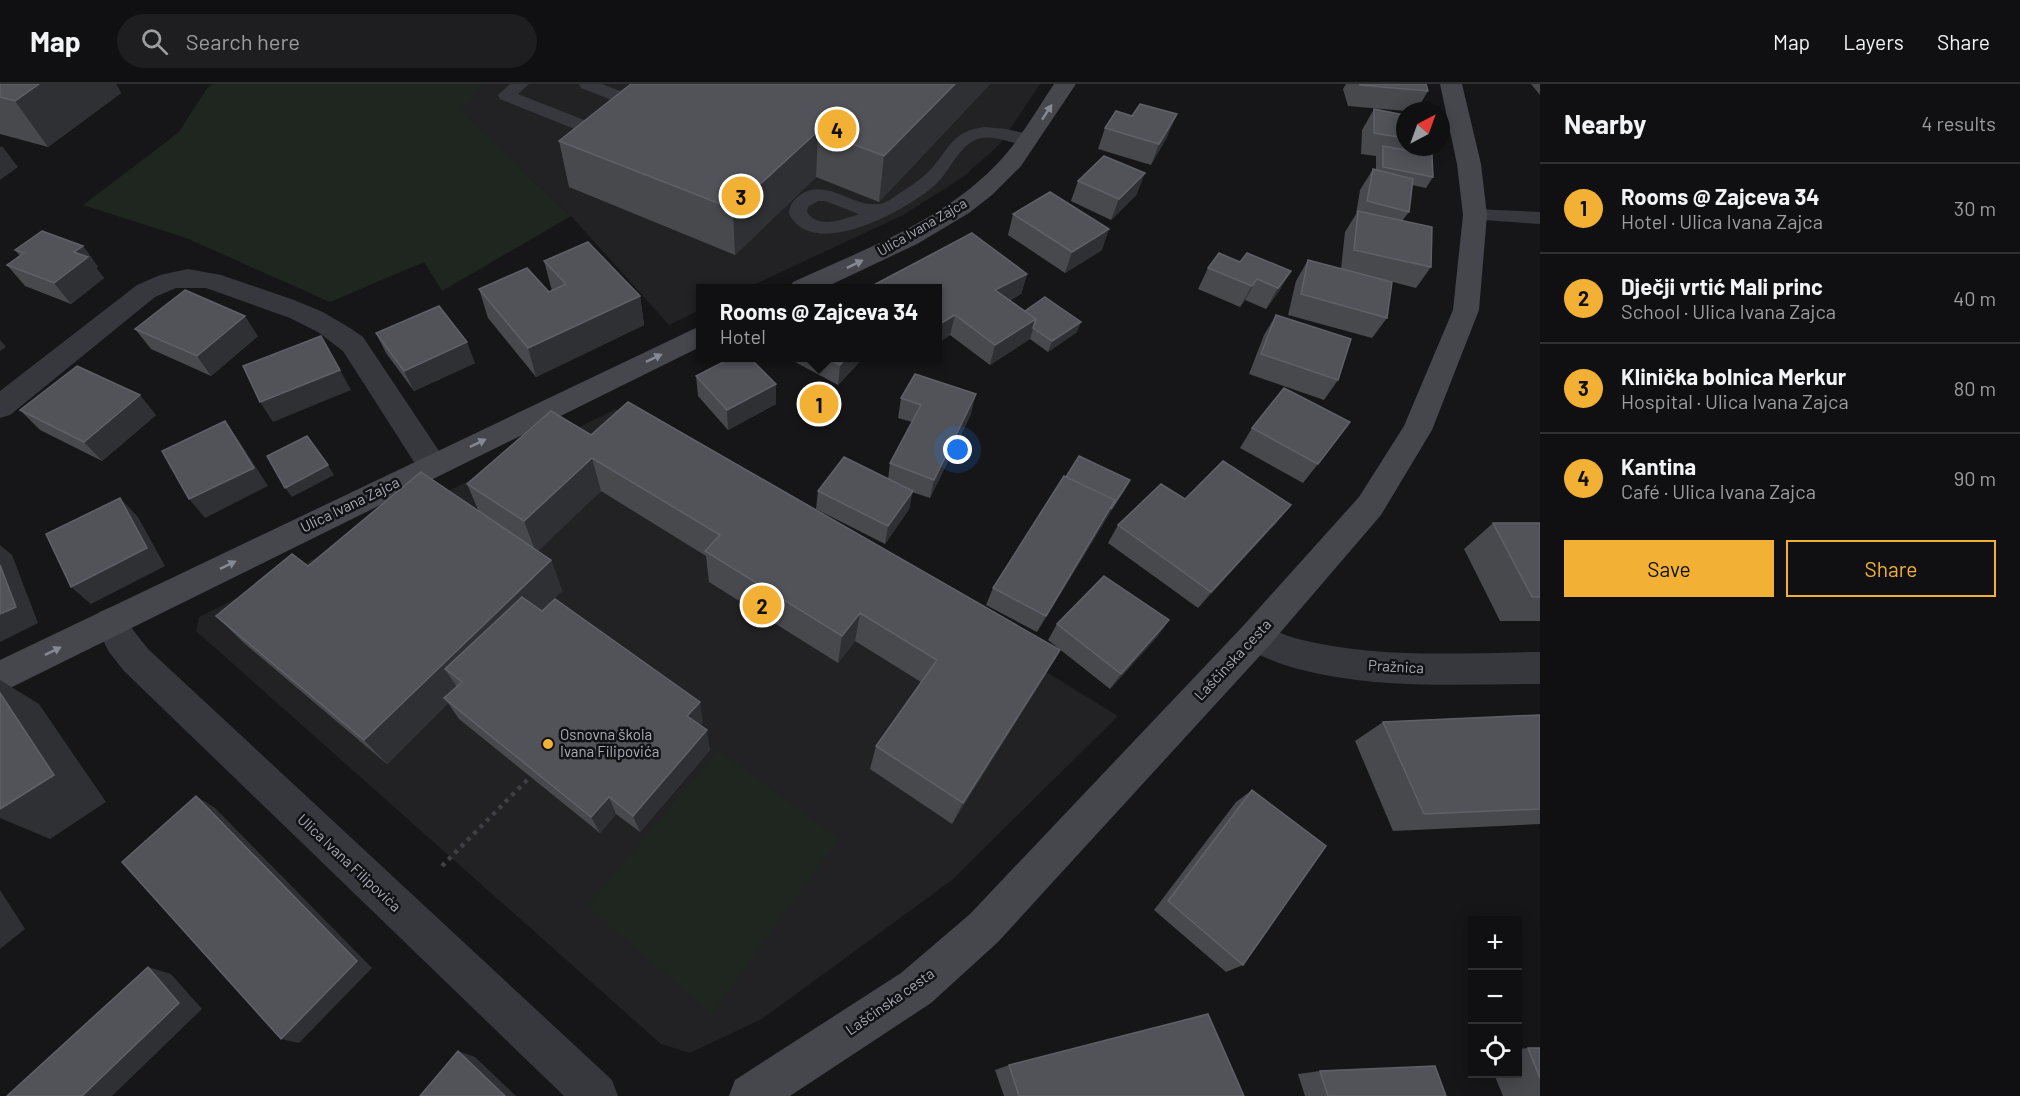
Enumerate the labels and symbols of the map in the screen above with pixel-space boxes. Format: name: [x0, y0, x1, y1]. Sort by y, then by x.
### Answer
north arrow: [1396, 102, 1450, 156]
one-way arrow: [1041, 104, 1052, 120]
pin: 4: [818, 106, 856, 152]
pin: 3: [722, 174, 760, 218]
street label: Ulica Ivana Zajca: [874, 194, 970, 259]
one-way arrow: [847, 259, 864, 268]
one-way arrow: [645, 354, 663, 364]
pin: 1: [800, 382, 838, 426]
your location: [943, 435, 972, 464]
one-way arrow: [470, 438, 487, 447]
street label: Ulica Ivana Zajca: [297, 472, 402, 536]
one-way arrow: [219, 561, 236, 570]
pin: 2: [742, 582, 782, 628]
street label: Laščinska cesta: [1190, 615, 1274, 704]
one-way arrow: [44, 646, 61, 656]
street label: Pražnica: [1368, 656, 1425, 676]
place label: Osnovna škola Ivana Filipovića: [560, 725, 659, 760]
marker: Osnovna škola Ivana Filipovića: [541, 737, 555, 751]
street label: Ulica Ivana Filipovića: [294, 810, 405, 915]
street label: Laščinska cesta: [842, 964, 937, 1038]

